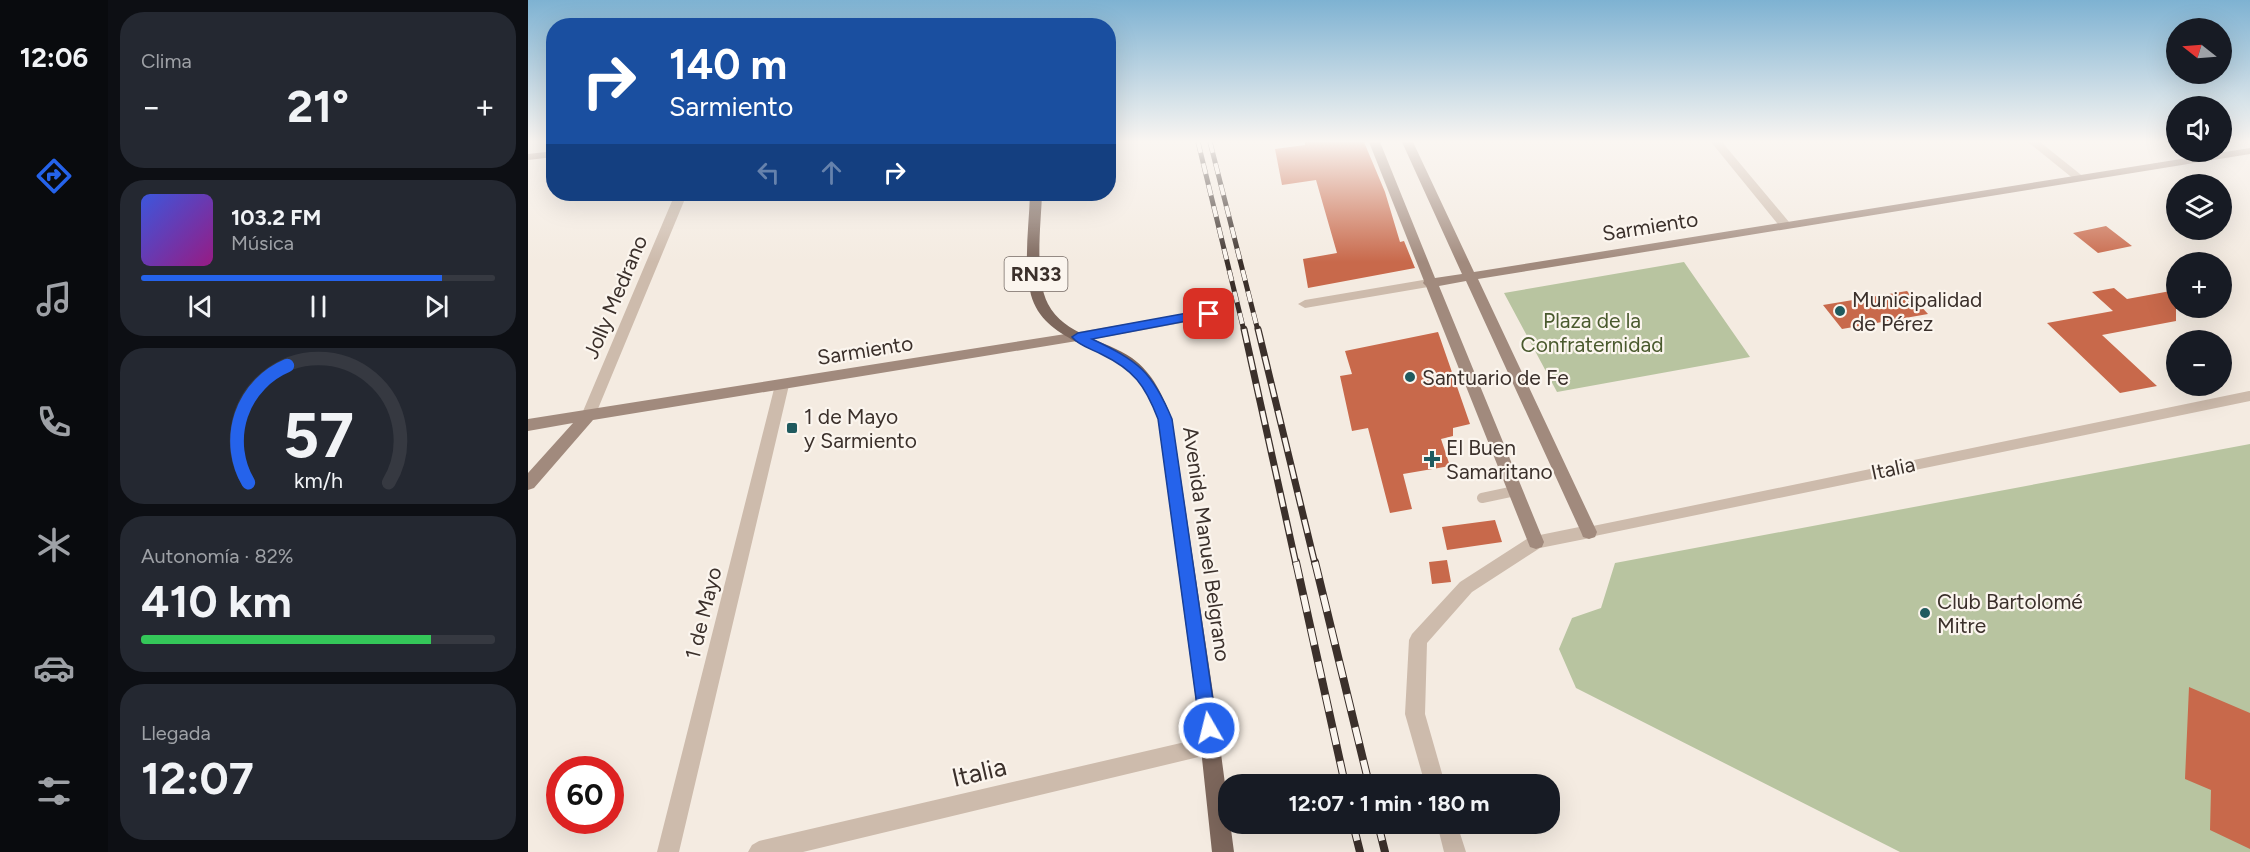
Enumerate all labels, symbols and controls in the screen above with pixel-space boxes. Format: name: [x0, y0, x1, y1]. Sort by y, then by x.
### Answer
north arrow: [2166, 18, 2232, 84]
map controls: [2166, 18, 2232, 396]
text: 140 m: [669, 39, 787, 90]
text: 12:06: [20, 41, 88, 74]
icon: right: [570, 42, 648, 120]
text: Clima: [141, 49, 192, 73]
text: 21°: [287, 79, 349, 133]
text: −: [141, 87, 162, 126]
text: +: [474, 87, 495, 126]
text: Sarmiento: [669, 90, 793, 123]
button: sound: [2166, 96, 2232, 162]
icon: directions: [33, 155, 75, 197]
icon: left: [752, 156, 785, 189]
icon: ahead: [815, 156, 848, 189]
icon: right: [878, 156, 911, 189]
button: layers: [2166, 174, 2232, 240]
text: 103.2 FM: [231, 204, 321, 231]
street label: Sarmiento: [1600, 206, 1700, 246]
text: Música: [231, 231, 294, 255]
street label: Jolly Medrano: [578, 231, 652, 363]
button: +: [2166, 252, 2232, 318]
road number: RN33: [1004, 257, 1068, 291]
icon: music: [33, 278, 75, 320]
place label: Municipalidad de Pérez: [1852, 287, 1982, 336]
pin: [1183, 288, 1234, 339]
icon: previous: [184, 290, 217, 323]
icon: pause: [302, 290, 335, 323]
icon: next: [420, 290, 453, 323]
icon: arrive: [1192, 297, 1225, 330]
marker: Municipalidad de Pérez: [1833, 304, 1847, 318]
park label: Plaza de la Confraternidad: [1521, 308, 1663, 357]
street label: Sarmiento: [815, 330, 915, 370]
button: −: [2166, 330, 2232, 396]
place label: Santuario de Fe: [1422, 365, 1569, 390]
marker: Santuario de Fe: [1403, 370, 1417, 384]
text: 57: [283, 398, 353, 473]
icon: phone: [33, 401, 75, 443]
place label: 1 de Mayo y Sarmiento: [804, 404, 917, 453]
marker: 1 de Mayo y Sarmiento: [785, 421, 799, 435]
street label: Avenida Manuel Belgrano: [1178, 425, 1236, 663]
place label: El Buen Samaritano: [1446, 435, 1553, 484]
marker: El Buen Samaritano: [1423, 450, 1441, 468]
street label: Italia: [1869, 451, 1917, 485]
text: km/h: [294, 468, 342, 493]
icon: climate: [33, 524, 75, 566]
text: Autonomía · 82%: [141, 544, 294, 568]
street label: 1 de Mayo: [679, 564, 727, 662]
text: 410 km: [141, 574, 292, 628]
place label: Club Bartolomé Mitre: [1937, 589, 2083, 638]
marker: Club Bartolomé Mitre: [1918, 606, 1932, 620]
icon: car: [33, 647, 75, 689]
position arrow: [1177, 696, 1241, 760]
text: Llegada: [141, 721, 211, 745]
street label: Italia: [949, 750, 1009, 794]
text: 12:07: [141, 751, 254, 805]
speed limit sign: 60: [546, 756, 624, 834]
icon: filters: [33, 770, 75, 812]
text: 12:07 · 1 min · 180 m: [1289, 790, 1489, 817]

